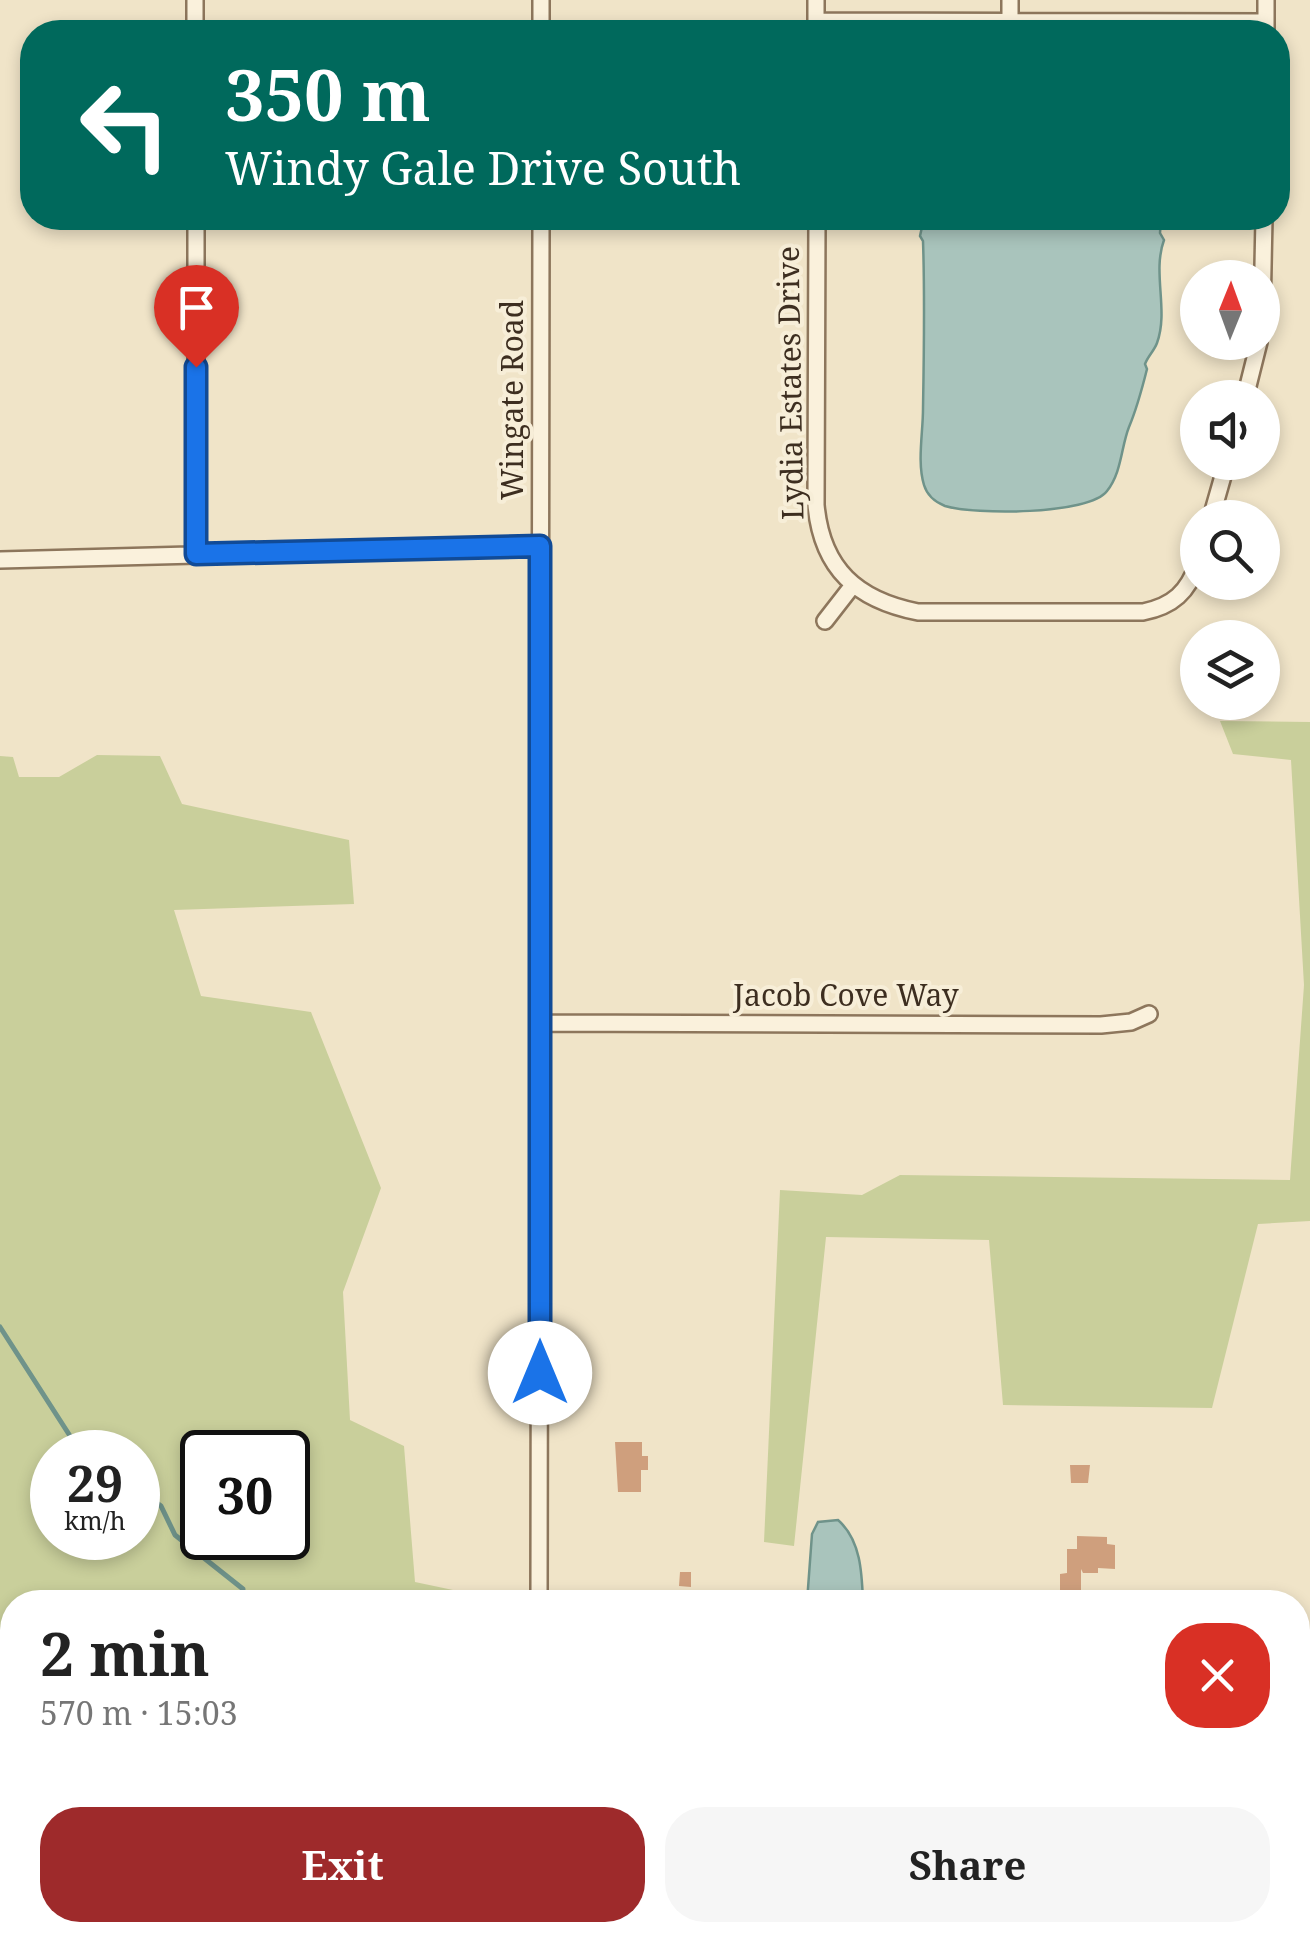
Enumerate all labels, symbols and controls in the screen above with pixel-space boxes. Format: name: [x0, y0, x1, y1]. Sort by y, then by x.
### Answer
text: 350 m: [225, 46, 431, 142]
icon: left: [60, 60, 190, 190]
text: Windy Gale Drive South: [225, 137, 741, 198]
street label: Lydia Estates Drive: [767, 246, 812, 520]
north arrow: [1180, 260, 1280, 360]
map controls: [1180, 260, 1280, 720]
pin: [154, 265, 239, 368]
icon: arrive: [169, 280, 224, 335]
street label: Wingate Road: [491, 300, 532, 500]
button: sound: [1180, 380, 1280, 480]
button: search: [1180, 500, 1280, 600]
button: layers: [1180, 620, 1280, 720]
street label: Jacob Cove Way: [732, 974, 959, 1015]
position arrow: [488, 1321, 592, 1425]
speed limit sign: 30: [180, 1430, 310, 1560]
text: 29: [67, 1449, 123, 1517]
text: km/h: [64, 1503, 126, 1537]
text: 2 min: [40, 1612, 210, 1694]
button: close: [1165, 1623, 1270, 1728]
text: 570 m · 15:03: [40, 1691, 238, 1734]
button: Exit: [40, 1807, 645, 1922]
button: Share: [665, 1807, 1270, 1922]

